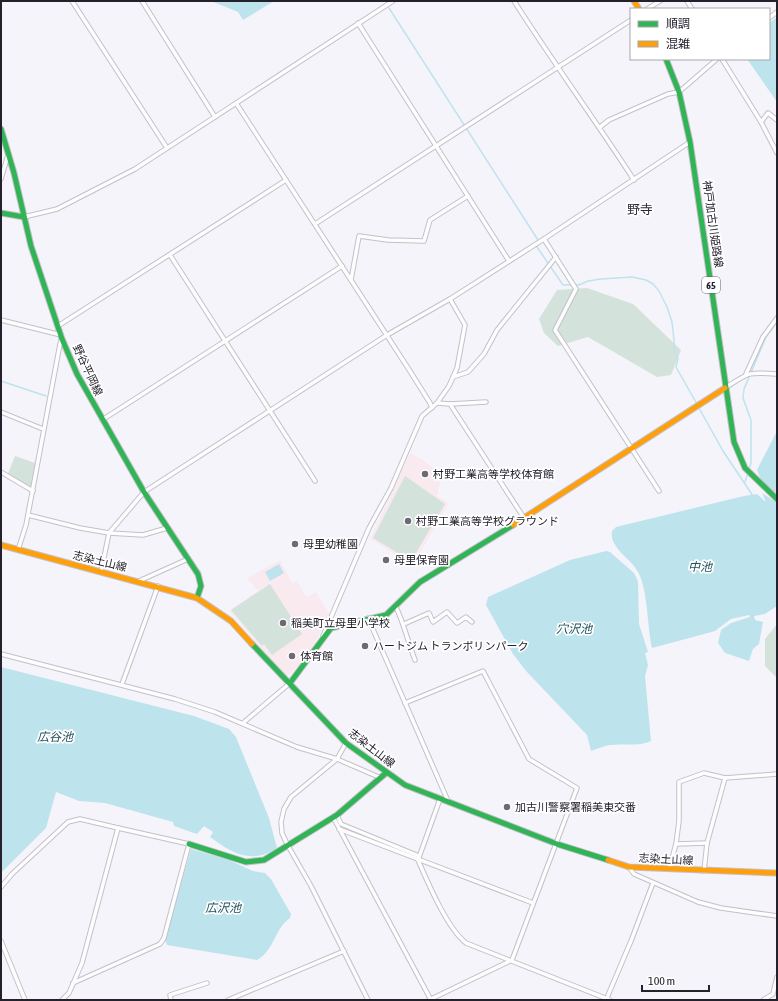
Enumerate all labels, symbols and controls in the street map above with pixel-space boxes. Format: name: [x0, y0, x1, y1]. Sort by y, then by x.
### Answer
legend: [630, 8, 770, 60]
text: 順調: [666, 17, 690, 31]
text: 混雑: [666, 37, 690, 51]
street label: 神戸加古川姫路線: [701, 180, 725, 268]
district label: 野寺: [627, 202, 653, 217]
road number: 65: [702, 277, 720, 293]
street label: 野谷平岡線: [71, 343, 105, 397]
place label: 村野工業高等学校体育館: [433, 468, 554, 480]
marker: 村野工業高等学校体育館: [420, 469, 430, 479]
place label: 村野工業高等学校グラウンド: [416, 515, 559, 527]
marker: 村野工業高等学校グラウンド: [403, 516, 413, 526]
place label: 母里幼稚園: [303, 538, 358, 550]
marker: 母里幼稚園: [290, 539, 300, 549]
street label: 志染土山線: [72, 549, 128, 573]
place label: 母里保育園: [394, 554, 449, 566]
marker: 母里保育園: [381, 555, 391, 565]
water label: 中池: [688, 560, 713, 574]
place label: 稲美町立母里小学校: [291, 617, 390, 629]
marker: 稲美町立母里小学校: [278, 618, 288, 628]
water label: 穴沢池: [556, 622, 593, 636]
place label: ハートジム トランポリンパーク: [373, 640, 529, 652]
marker: ハートジム トランポリンパーク: [360, 641, 370, 651]
place label: 体育館: [300, 650, 333, 662]
marker: 体育館: [287, 651, 297, 661]
street label: 志染土山線: [347, 726, 397, 770]
water label: 広谷池: [37, 730, 74, 744]
place label: 加古川警察署稲美東交番: [515, 801, 636, 813]
marker: 加古川警察署稲美東交番: [502, 802, 512, 812]
street label: 志染土山線: [638, 852, 694, 866]
water label: 広沢池: [205, 901, 242, 915]
scale bar: [642, 967, 709, 993]
text: 100 m: [648, 974, 675, 988]

